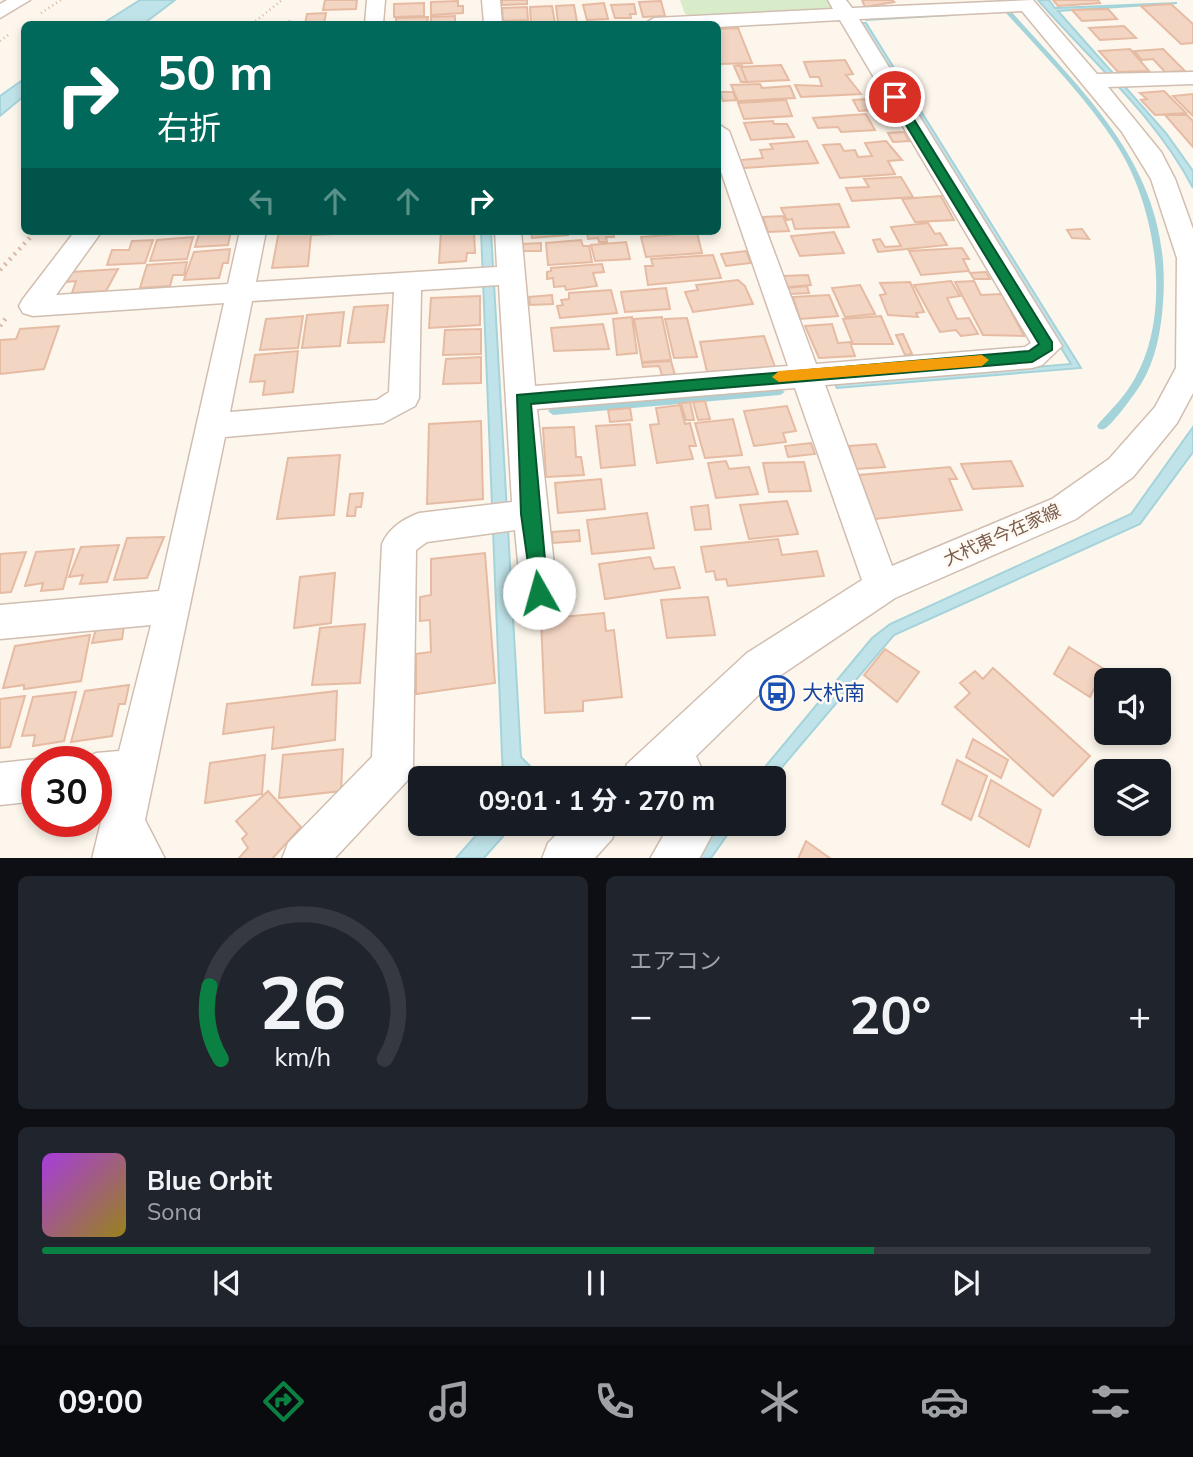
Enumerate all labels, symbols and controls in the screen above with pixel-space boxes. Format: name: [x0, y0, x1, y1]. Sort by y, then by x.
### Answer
text: 50 m: [157, 41, 273, 102]
icon: right: [42, 49, 133, 140]
pin: [865, 67, 925, 127]
icon: arrive: [876, 78, 914, 116]
text: 右折: [157, 107, 221, 147]
icon: left: [243, 182, 281, 220]
icon: ahead: [316, 182, 354, 220]
icon: ahead: [389, 182, 427, 220]
icon: right: [462, 182, 500, 220]
street label: 大杙東今在家線: [940, 498, 1064, 571]
position arrow: [502, 556, 576, 630]
map controls: [1094, 668, 1171, 836]
button: sound: [1094, 668, 1171, 745]
bus stop icon: 大杙南: [758, 674, 796, 712]
place label: 大杙南: [802, 679, 865, 705]
speed limit sign: 30: [21, 746, 112, 837]
button: layers: [1094, 759, 1171, 836]
text: 09:01 · 1 分 · 270 m: [479, 784, 715, 817]
text: エアコン: [630, 946, 722, 975]
text: 26: [259, 956, 346, 1047]
text: 20°: [849, 982, 931, 1047]
text: −: [630, 991, 652, 1039]
text: +: [1128, 991, 1151, 1039]
text: km/h: [274, 1040, 331, 1071]
text: Blue Orbit: [147, 1164, 272, 1197]
text: Sona: [147, 1197, 202, 1226]
icon: previous: [208, 1264, 246, 1302]
icon: pause: [577, 1264, 615, 1302]
icon: next: [947, 1264, 985, 1302]
icon: directions: [259, 1377, 308, 1426]
icon: music: [425, 1377, 474, 1426]
icon: phone: [590, 1377, 639, 1426]
icon: climate: [755, 1377, 804, 1426]
icon: car: [920, 1377, 969, 1426]
icon: filters: [1086, 1377, 1135, 1426]
text: 09:00: [58, 1381, 143, 1421]

